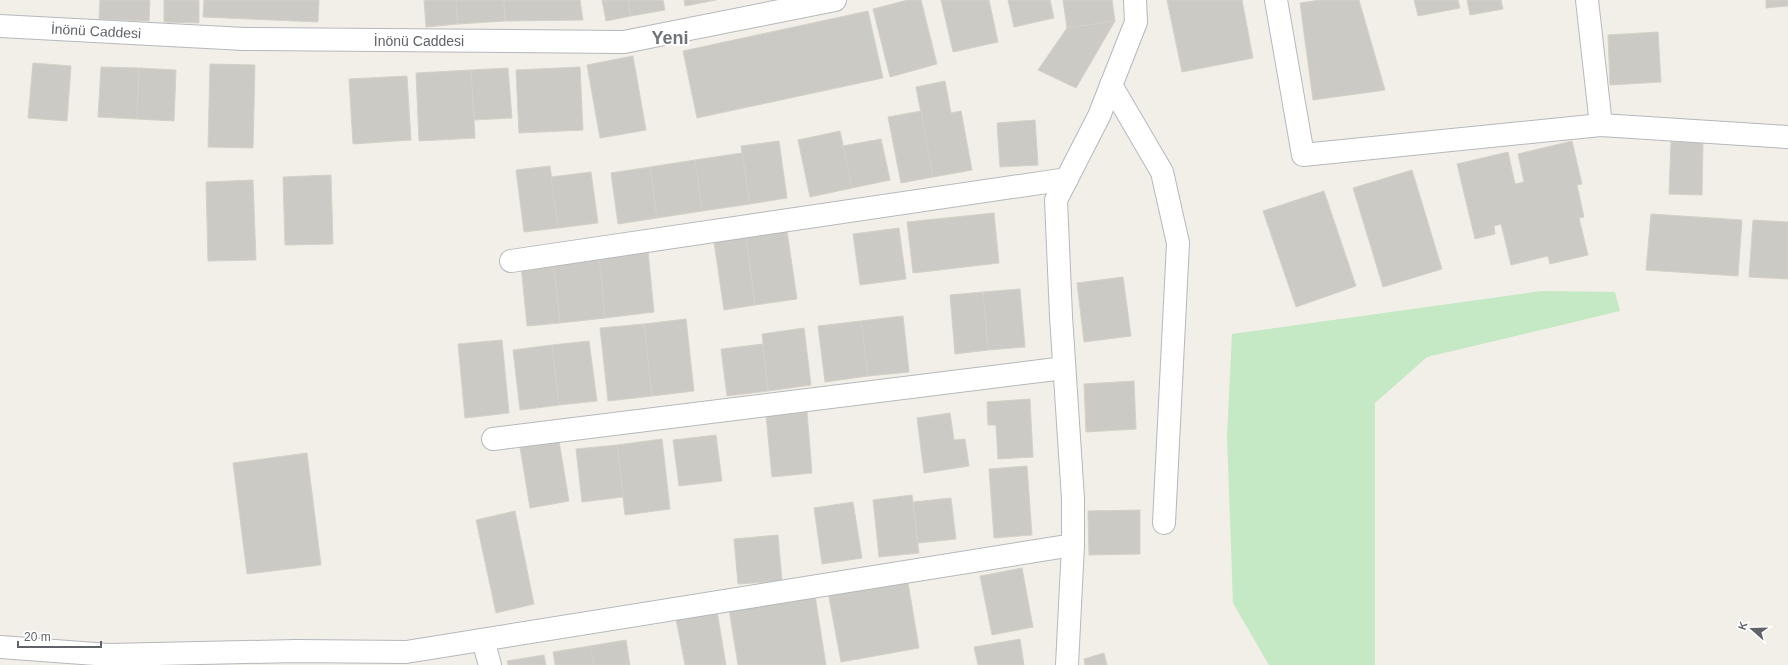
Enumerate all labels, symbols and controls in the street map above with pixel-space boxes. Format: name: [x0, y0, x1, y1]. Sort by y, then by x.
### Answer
street label: İnönü Caddesi: [50, 20, 142, 41]
district label: Yeni: [651, 28, 689, 48]
street label: İnönü Caddesi: [374, 32, 464, 49]
north arrow: [1732, 609, 1772, 649]
text: K: [1736, 620, 1750, 631]
scale bar: [18, 623, 101, 649]
text: 20 m: [24, 630, 51, 644]

